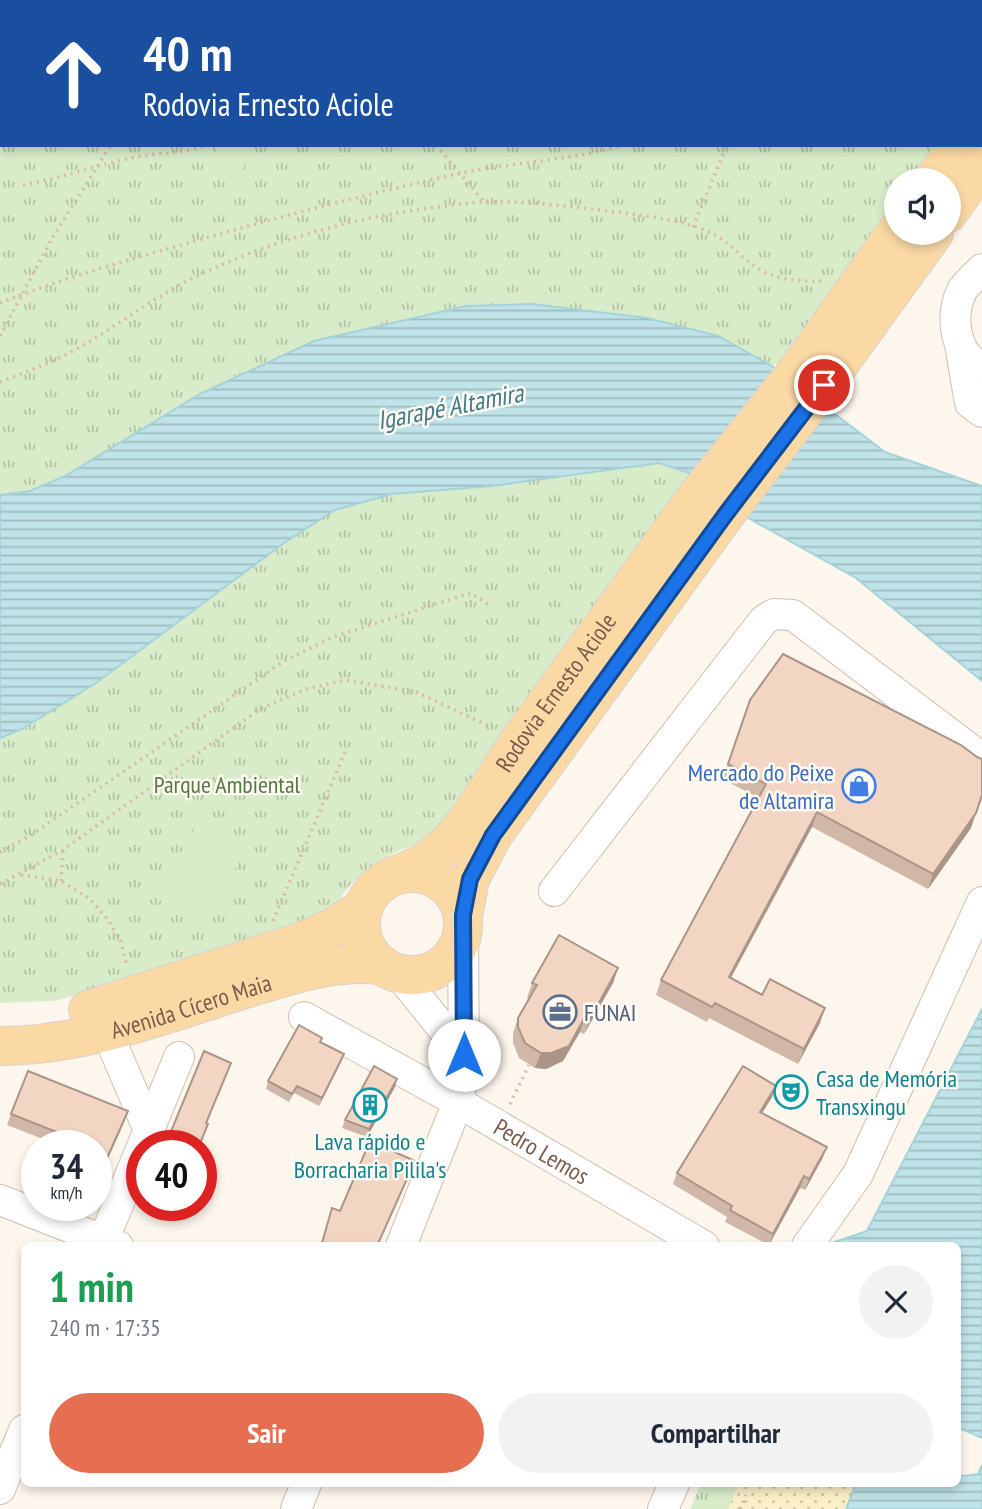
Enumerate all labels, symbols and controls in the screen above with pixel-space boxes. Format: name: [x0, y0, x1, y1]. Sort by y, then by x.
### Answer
text: 40 m: [143, 21, 232, 85]
icon: ahead: [28, 28, 119, 119]
text: Rodovia Ernesto Aciole: [143, 83, 394, 125]
map controls: [884, 168, 961, 245]
button: sound: [884, 168, 961, 245]
pin: [794, 355, 854, 415]
icon: arrive: [805, 366, 843, 404]
water label: Igarapé Altamira: [374, 375, 527, 436]
street label: Rodovia Ernesto Aciole: [488, 607, 623, 778]
place label: Mercado do Peixe de Altamira: [688, 757, 834, 816]
shop icon: Mercado do Peixe de Altamira: [840, 767, 878, 805]
park label: Parque Ambiental: [154, 769, 301, 800]
street label: Avenida Cícero Maia: [107, 966, 275, 1045]
office icon: FUNAI: [541, 993, 579, 1031]
place label: FUNAI: [584, 997, 636, 1028]
position arrow: [427, 1018, 501, 1092]
place label: Casa de Memória Transxingu: [816, 1063, 957, 1122]
theatre icon: Casa de Memória Transxingu: [772, 1073, 810, 1111]
building icon: Lava rápido e Borracharia Pilila's: [351, 1086, 389, 1124]
street label: Pedro Lemos: [488, 1111, 595, 1191]
place label: Lava rápido e Borracharia Pilila's: [294, 1126, 446, 1185]
speed limit sign: 40: [126, 1130, 217, 1221]
text: 34: [50, 1143, 83, 1189]
text: km/h: [51, 1181, 82, 1204]
text: 1 min: [49, 1259, 134, 1314]
button: close: [859, 1265, 933, 1339]
text: 240 m · 17:35: [49, 1313, 161, 1342]
button: Sair: [49, 1393, 484, 1473]
button: Compartilhar: [498, 1393, 933, 1473]

